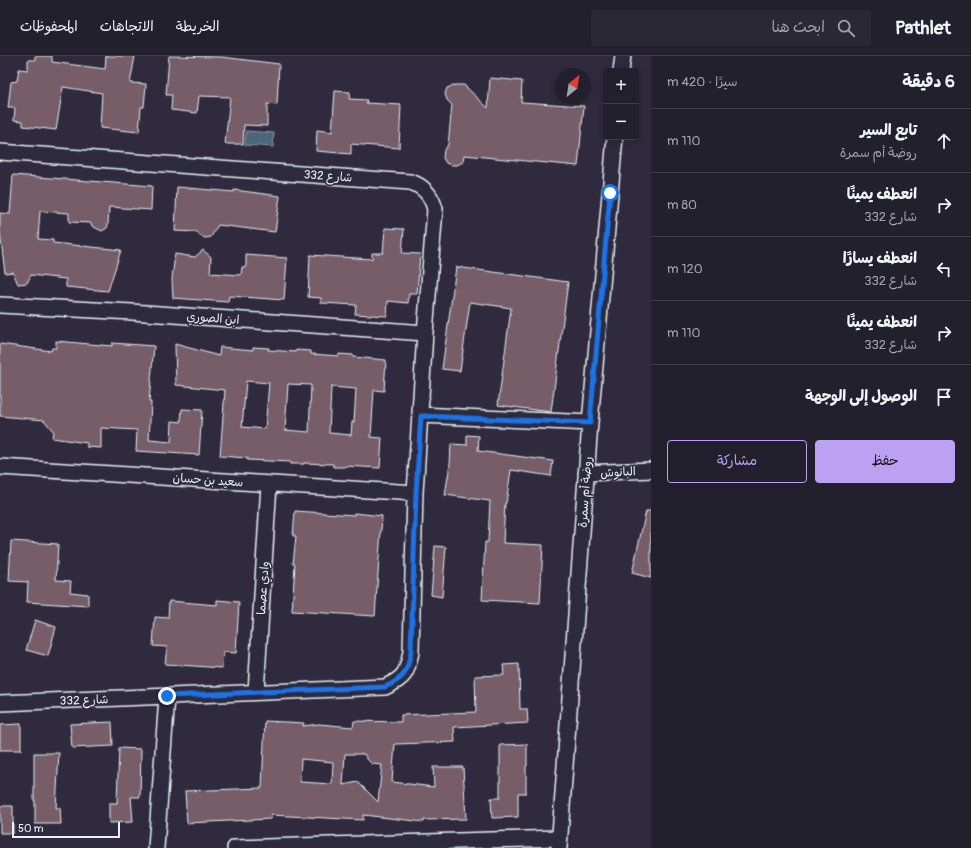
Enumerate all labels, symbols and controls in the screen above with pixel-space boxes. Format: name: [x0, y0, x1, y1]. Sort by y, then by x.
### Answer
search box: [591, 10, 871, 46]
text: Pathlet: [895, 16, 951, 40]
icon: search: [835, 17, 857, 39]
text: المحفوظات: [20, 18, 78, 35]
text: الاتجاهات: [100, 18, 154, 35]
text: الخريطة: [176, 18, 219, 35]
text: ابحث هنا: [771, 18, 825, 37]
north arrow: [555, 68, 591, 104]
map controls: [603, 68, 639, 140]
button: +: [603, 68, 639, 104]
text: 6 دقيقة: [902, 71, 955, 92]
text: سيرًا · 420 m: [667, 74, 738, 90]
button: −: [603, 104, 639, 140]
text: تابع السير: [860, 121, 917, 140]
icon: ahead: [933, 130, 955, 152]
text: 110 m: [667, 133, 700, 149]
text: روضة أم سمرة: [840, 145, 917, 161]
street label: شارع 332: [303, 167, 353, 187]
route start: [601, 184, 619, 202]
text: انعطف يمينًا: [847, 185, 917, 204]
icon: right: [933, 194, 955, 216]
text: 80 m: [667, 197, 697, 213]
text: شارع 332: [864, 209, 917, 225]
text: انعطف يسارًا: [843, 249, 917, 268]
icon: left: [933, 258, 955, 280]
text: 120 m: [667, 261, 703, 277]
text: شارع 332: [864, 273, 917, 289]
street label: ابن الصوري: [186, 309, 240, 329]
text: انعطف يمينًا: [847, 313, 917, 332]
icon: right: [933, 322, 955, 344]
text: 110 m: [667, 325, 700, 341]
text: شارع 332: [864, 337, 917, 353]
icon: arrive: [933, 386, 955, 408]
text: الوصول إلى الوجهة: [805, 387, 917, 406]
button: مشاركة: [667, 440, 807, 483]
button: حفظ: [815, 440, 955, 483]
street label: روضة أم سمرة: [576, 456, 596, 528]
street label: البانوش: [600, 464, 636, 481]
street label: سعيد بن حسان: [172, 471, 244, 490]
street label: وادي عصما: [254, 561, 274, 616]
route end: [158, 687, 176, 705]
street label: شارع 332: [59, 692, 109, 710]
scale bar: [12, 820, 120, 839]
text: 50 m: [18, 822, 44, 835]

